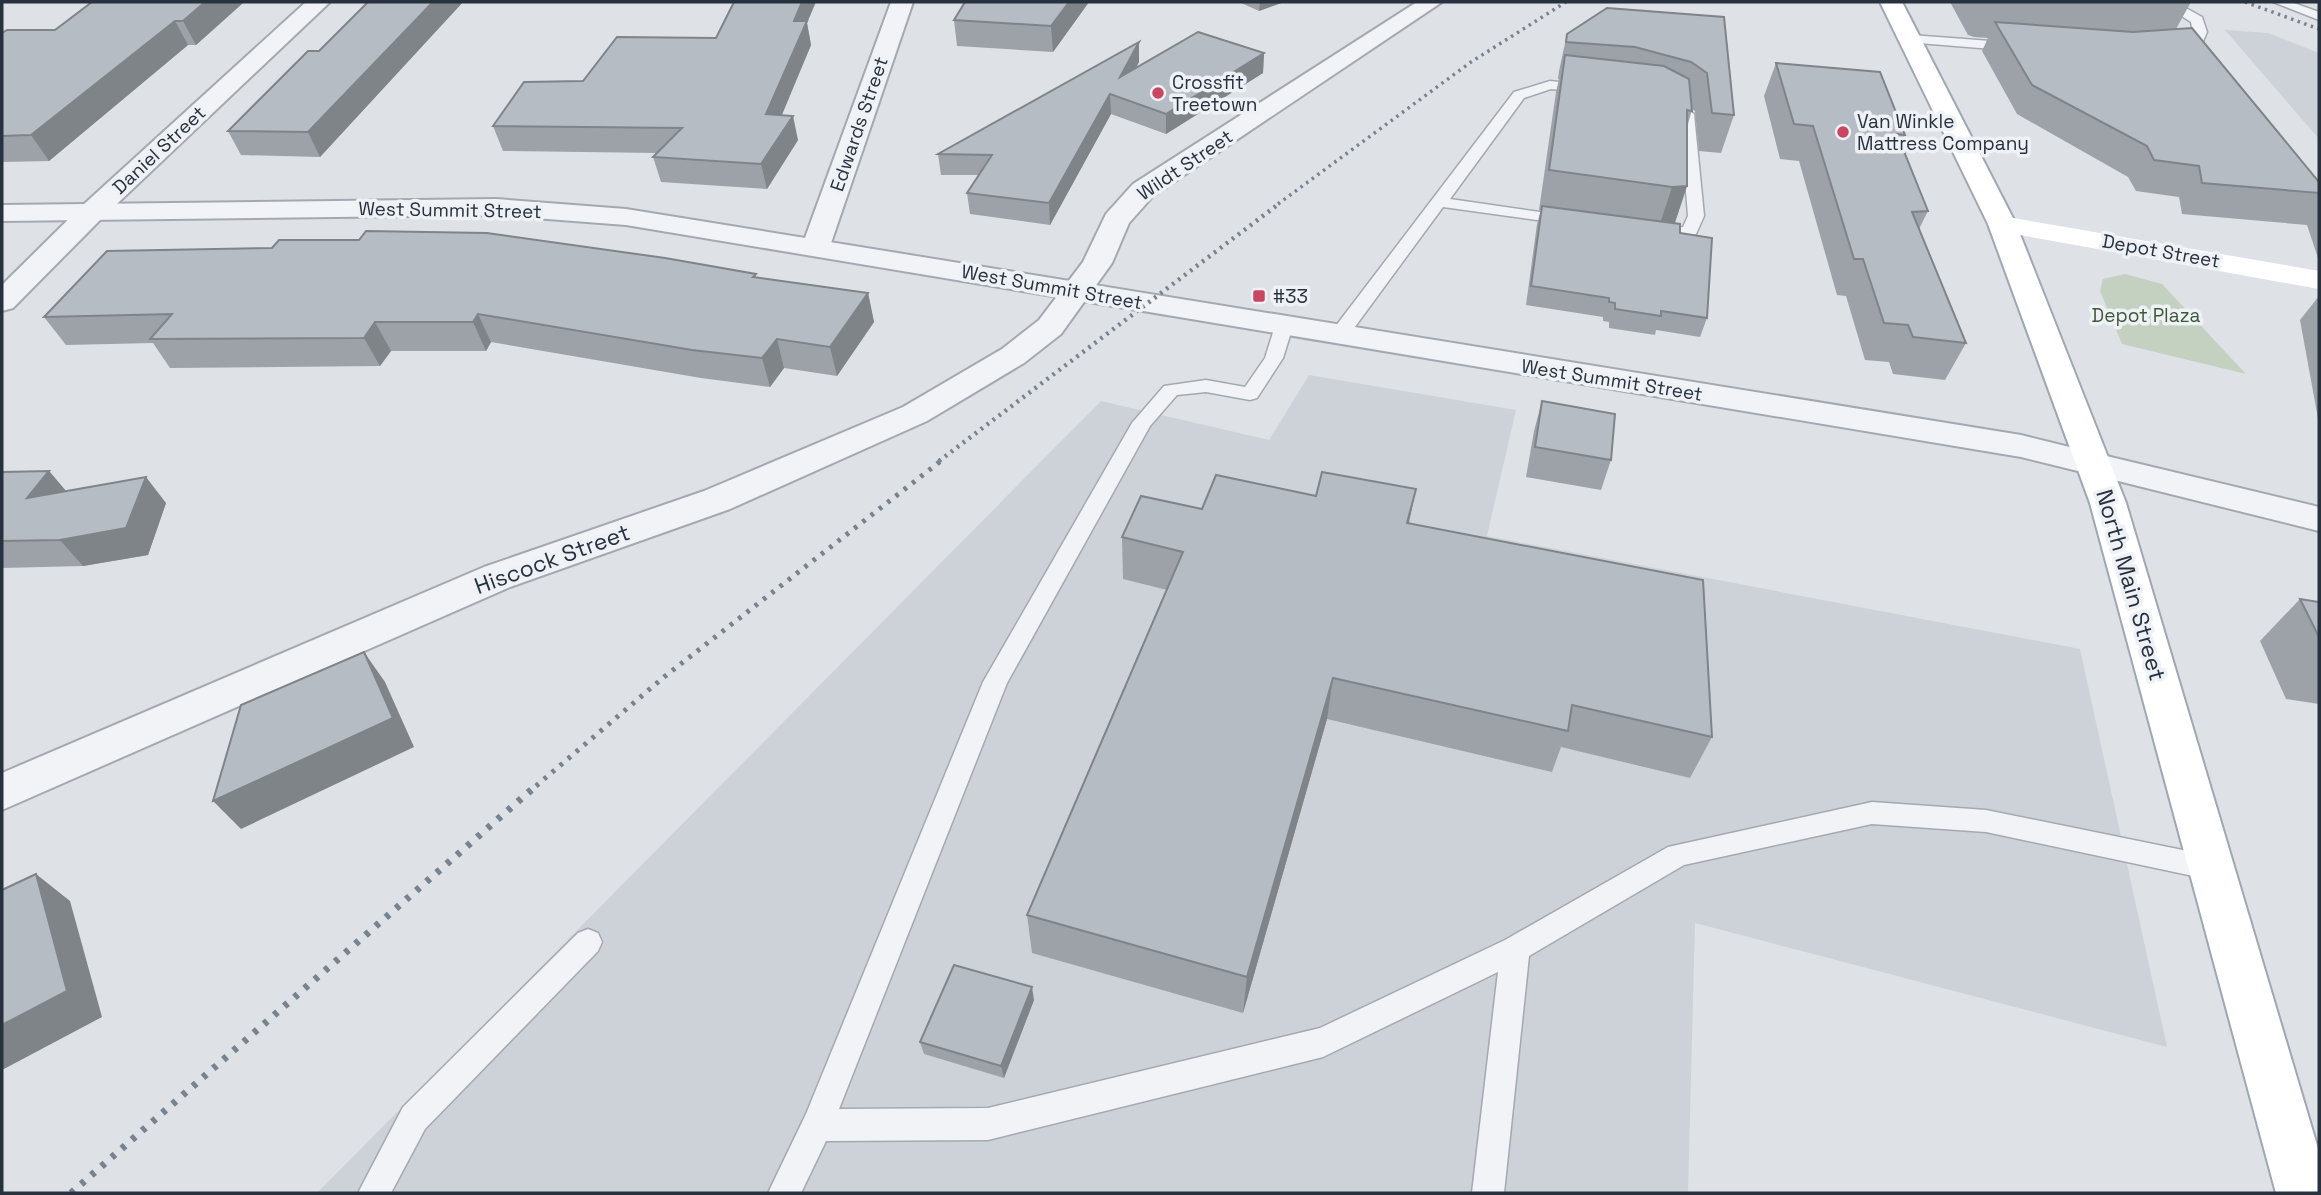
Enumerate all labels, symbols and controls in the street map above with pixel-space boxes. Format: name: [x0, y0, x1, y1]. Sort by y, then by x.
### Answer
street label: Edwards Street: [824, 53, 894, 195]
place label: Crossfit Treetown: [1172, 70, 1258, 117]
marker: Crossfit Treetown: [1150, 85, 1166, 101]
street label: Daniel Street: [107, 100, 211, 200]
place label: Van Winkle Mattress Company: [1857, 109, 2029, 156]
street label: Wildt Street: [1132, 124, 1238, 206]
marker: Van Winkle Mattress Company: [1835, 124, 1851, 140]
street label: West Summit Street: [358, 196, 542, 224]
street label: Depot Street: [2100, 228, 2222, 274]
street label: West Summit Street: [960, 259, 1144, 315]
place label: #33: [1273, 284, 1308, 309]
marker: #33: [1251, 288, 1267, 304]
park label: Depot Plaza: [2092, 303, 2200, 328]
street label: West Summit Street: [1520, 353, 1704, 407]
street label: North Main Street: [2089, 486, 2173, 684]
street label: Hiscock Street: [470, 517, 634, 601]

